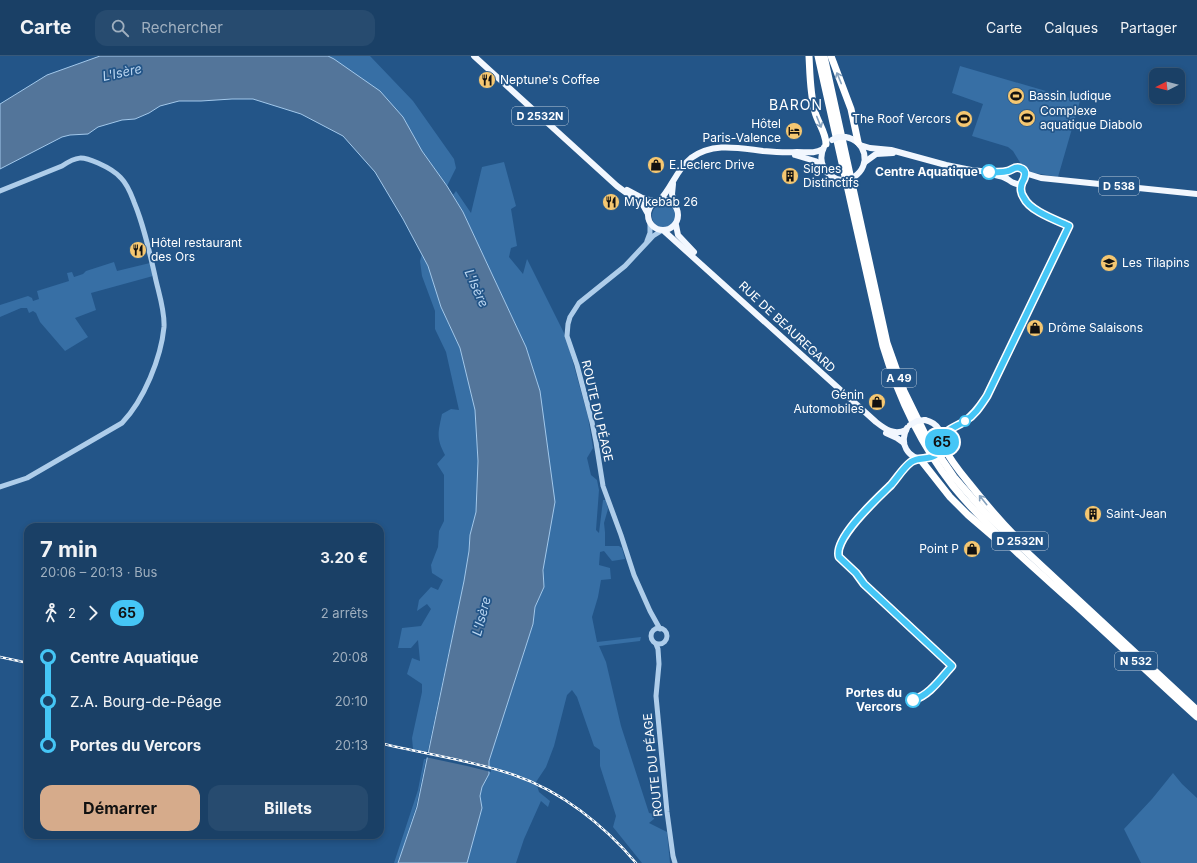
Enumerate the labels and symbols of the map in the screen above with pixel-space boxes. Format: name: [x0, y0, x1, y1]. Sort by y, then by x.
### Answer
water label: L'Isère: [101, 60, 143, 84]
north arrow: [1149, 68, 1185, 104]
restaurant icon: Neptune's Coffee: [477, 70, 497, 90]
place label: Neptune's Coffee: [500, 72, 600, 87]
one-way arrow: [835, 73, 843, 85]
sports icon: Bassin ludique: [1006, 86, 1026, 106]
place label: Bassin ludique: [1029, 88, 1111, 103]
district label: BARON: [769, 96, 823, 113]
place label: Complexe aquatique Diabolo: [1040, 103, 1143, 132]
road number: D 2532N: [512, 107, 568, 125]
sports icon: Complexe aquatique Diabolo: [1017, 108, 1037, 128]
sports icon: The Roof Vercors: [954, 109, 974, 129]
place label: The Roof Vercors: [852, 111, 951, 126]
one-way arrow: [816, 115, 823, 127]
place label: Hôtel Paris-Valence: [702, 116, 781, 145]
hotel icon: Hôtel Paris-Valence: [784, 121, 804, 141]
shop icon: E.Leclerc Drive: [646, 155, 666, 175]
place label: E.Leclerc Drive: [669, 157, 755, 172]
place label: Signes Distinctifs: [803, 161, 859, 190]
place label: Centre Aquatique: [875, 164, 978, 179]
marker: Centre Aquatique: [981, 164, 997, 180]
building icon: Signes Distinctifs: [780, 166, 800, 186]
road number: D 538: [1099, 177, 1139, 195]
restaurant icon: My kebab 26: [601, 192, 621, 212]
place label: My kebab 26: [624, 194, 698, 209]
place label: Hôtel restaurant des Ors: [151, 235, 242, 264]
restaurant icon: Hôtel restaurant des Ors: [128, 240, 148, 260]
school or university icon: Les Tilapins: [1099, 253, 1119, 273]
place label: Les Tilapins: [1122, 255, 1189, 270]
water label: L'Isère: [462, 266, 492, 310]
street label: RUE DE BEAUREGARD: [736, 278, 839, 375]
shop icon: Drôme Salaisons: [1025, 318, 1045, 338]
place label: Drôme Salaisons: [1048, 320, 1143, 335]
street label: ROUTE DU PÉAGE: [578, 359, 616, 463]
road number: A 49: [882, 369, 916, 387]
place label: Génin Automobiles: [793, 387, 864, 416]
shop icon: Génin Automobiles: [867, 392, 887, 412]
unlabelled marker: [959, 415, 971, 427]
line badge: 65: [924, 429, 960, 455]
one-way arrow: [978, 495, 987, 506]
building icon: Saint-Jean: [1083, 504, 1103, 524]
place label: Saint-Jean: [1106, 506, 1167, 521]
road number: D 2532N: [992, 532, 1048, 550]
shop icon: Point P: [962, 539, 982, 559]
place label: Point P: [919, 541, 959, 556]
water label: L'Isère: [468, 595, 494, 637]
road number: N 532: [1115, 652, 1157, 670]
place label: Portes du Vercors: [846, 685, 902, 714]
marker: Portes du Vercors: [905, 692, 921, 708]
street label: ROUTE DU PÉAGE: [640, 713, 665, 818]

